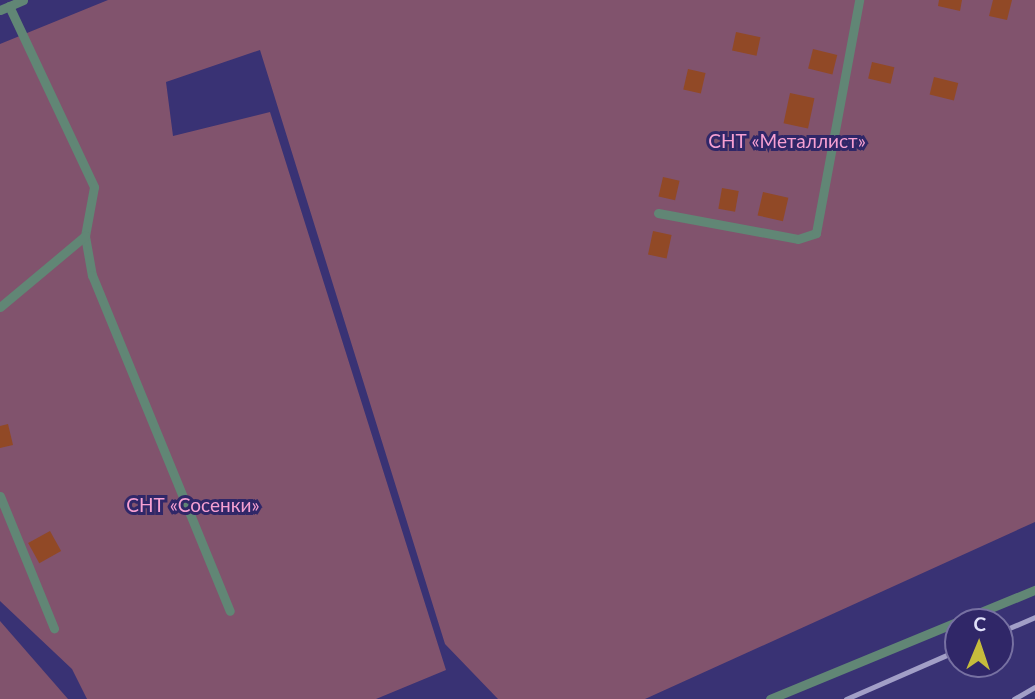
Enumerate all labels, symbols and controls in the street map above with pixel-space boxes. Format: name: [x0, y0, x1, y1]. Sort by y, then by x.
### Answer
park label: СНТ «Металлист»: [708, 130, 866, 152]
park label: СНТ «Сосенки»: [126, 494, 260, 516]
north arrow: [944, 608, 1014, 678]
text: С: [973, 612, 986, 635]

